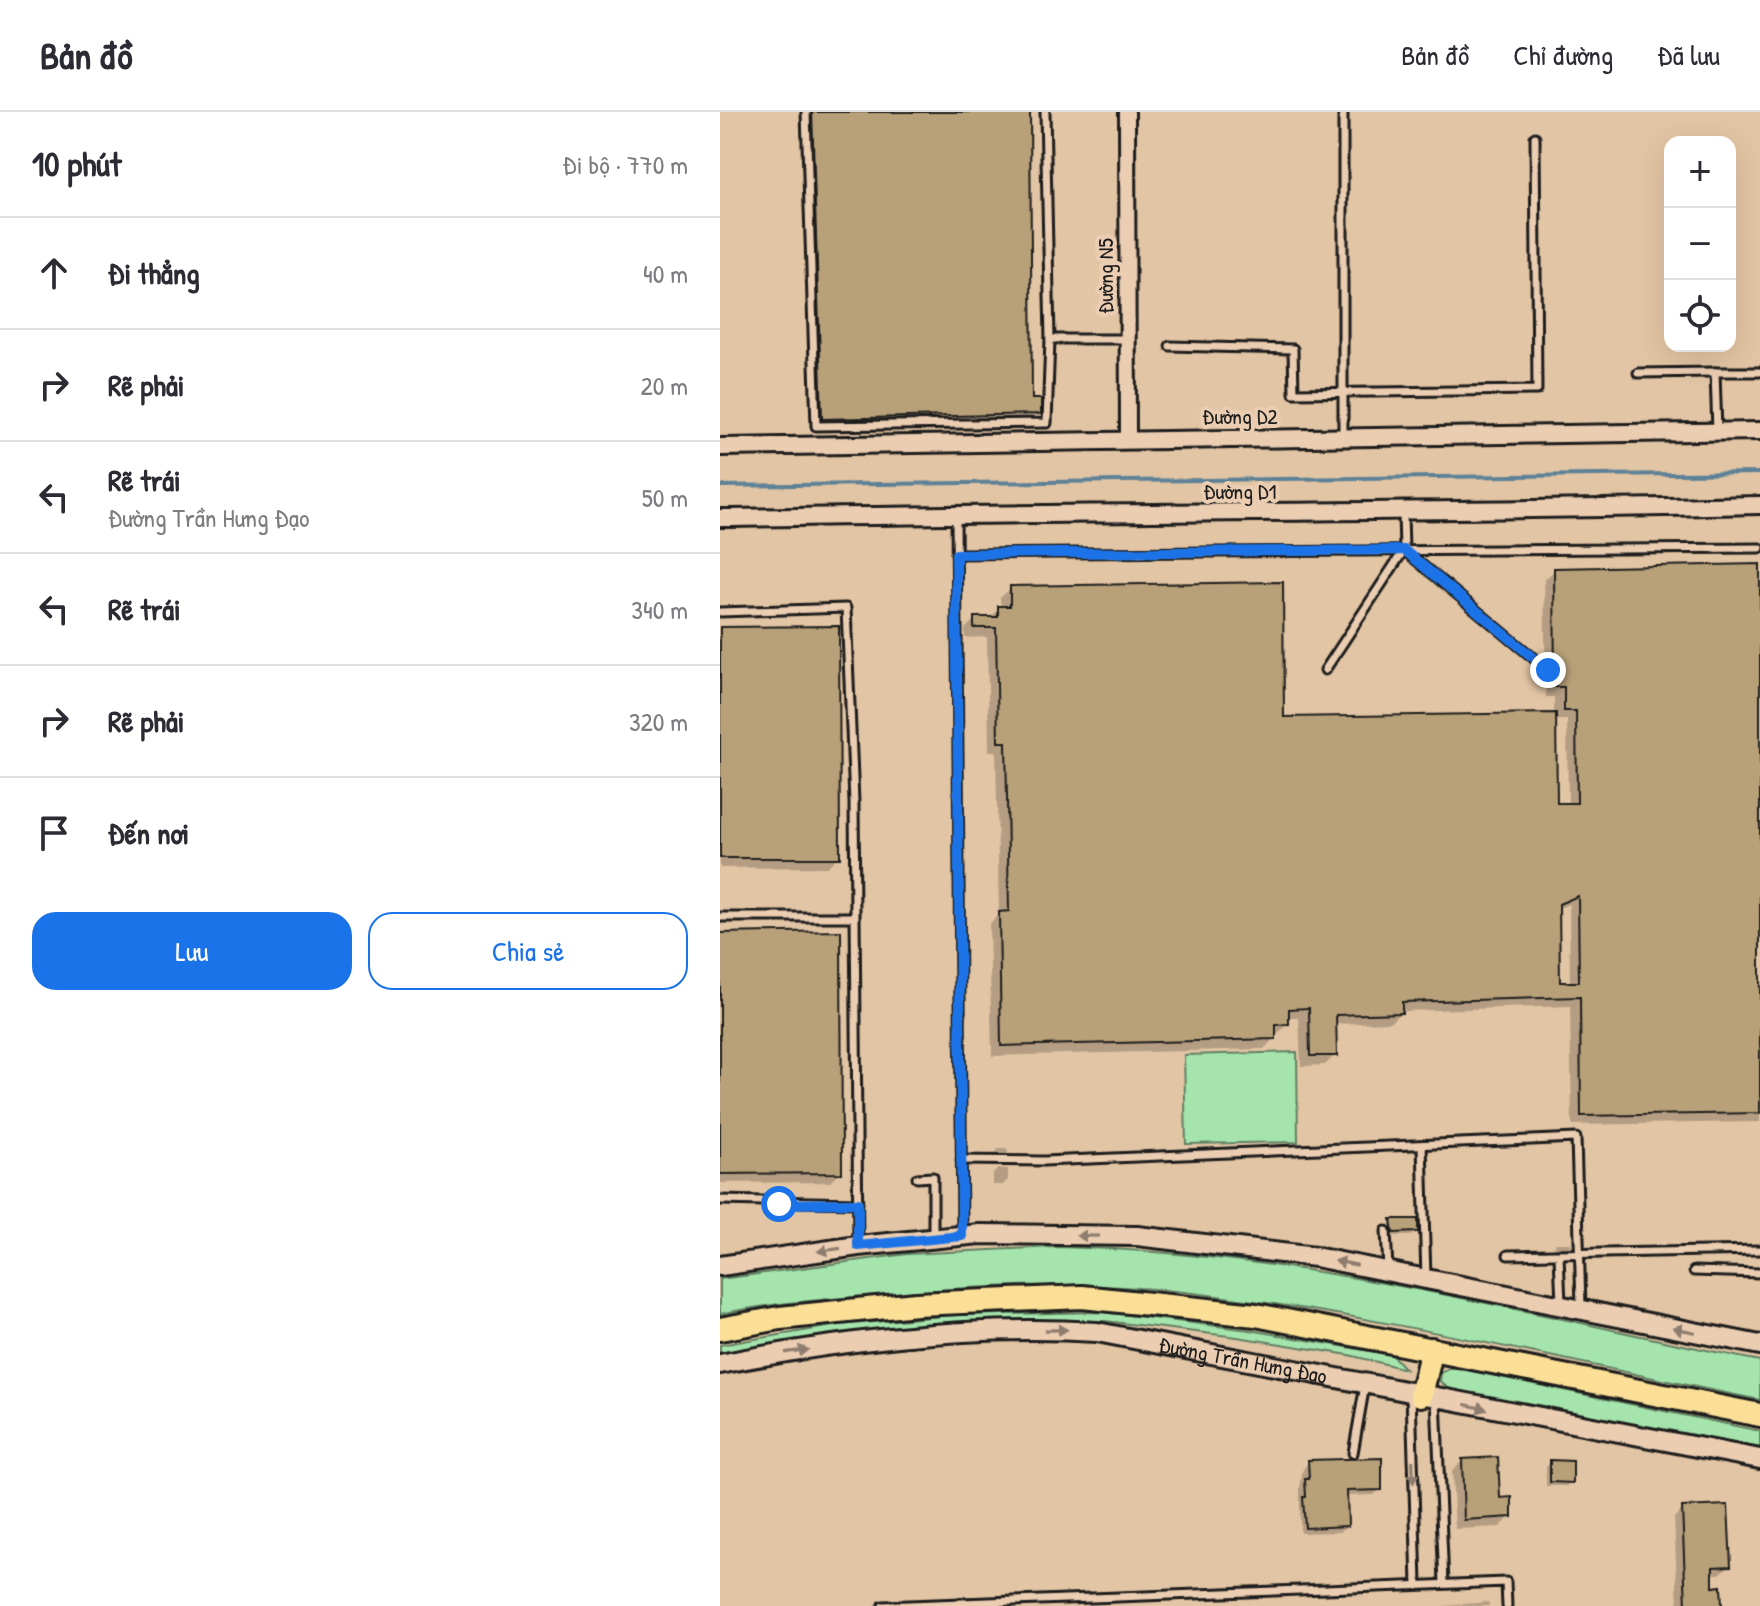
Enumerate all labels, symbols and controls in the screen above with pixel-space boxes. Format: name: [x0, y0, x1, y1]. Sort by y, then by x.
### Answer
text: Bản đồ: [40, 29, 133, 81]
text: Bản đồ: [1401, 36, 1469, 74]
text: Chỉ đường: [1513, 36, 1613, 74]
text: Đã lưu: [1657, 36, 1720, 74]
map controls: [1664, 136, 1736, 352]
button: +: [1664, 136, 1736, 208]
text: 10 phút: [32, 141, 122, 187]
text: Đi bộ · 770 m: [562, 147, 688, 182]
button: −: [1664, 208, 1736, 280]
street label: Đường N5: [1090, 238, 1120, 314]
icon: ahead: [32, 251, 76, 295]
text: Đi thẳng: [108, 253, 200, 293]
text: 40 m: [643, 256, 688, 291]
button: locate: [1664, 280, 1736, 352]
icon: right: [32, 363, 76, 407]
text: Rẽ phải: [108, 365, 184, 405]
text: 20 m: [641, 368, 688, 403]
street label: Đường D2: [1202, 401, 1278, 431]
text: Rẽ trái: [108, 460, 181, 500]
icon: left: [32, 475, 76, 519]
street label: Đường D1: [1204, 476, 1277, 506]
text: 50 m: [642, 480, 688, 515]
text: Đường Trần Hưng Đạo: [108, 500, 309, 535]
icon: left: [32, 587, 76, 631]
text: Rẽ trái: [108, 589, 181, 629]
text: 340 m: [631, 592, 688, 627]
route end: [1530, 652, 1566, 688]
icon: right: [32, 699, 76, 743]
text: Rẽ phải: [108, 701, 184, 741]
text: 320 m: [629, 704, 688, 739]
icon: arrive: [32, 811, 76, 855]
text: Đến nơi: [108, 813, 189, 853]
button: Lưu: [32, 912, 352, 990]
button: Chia sẻ: [368, 912, 688, 990]
route start: [761, 1186, 797, 1222]
one-way arrow: [1075, 1229, 1100, 1242]
one-way arrow: [816, 1243, 841, 1256]
one-way arrow: [1333, 1256, 1358, 1268]
one-way arrow: [1671, 1323, 1696, 1335]
one-way arrow: [1044, 1324, 1069, 1336]
street label: Đường Trần Hưng Đạo: [1156, 1329, 1330, 1391]
one-way arrow: [785, 1345, 810, 1358]
one-way arrow: [1464, 1401, 1489, 1414]
one-way arrow: [1407, 1460, 1420, 1485]

